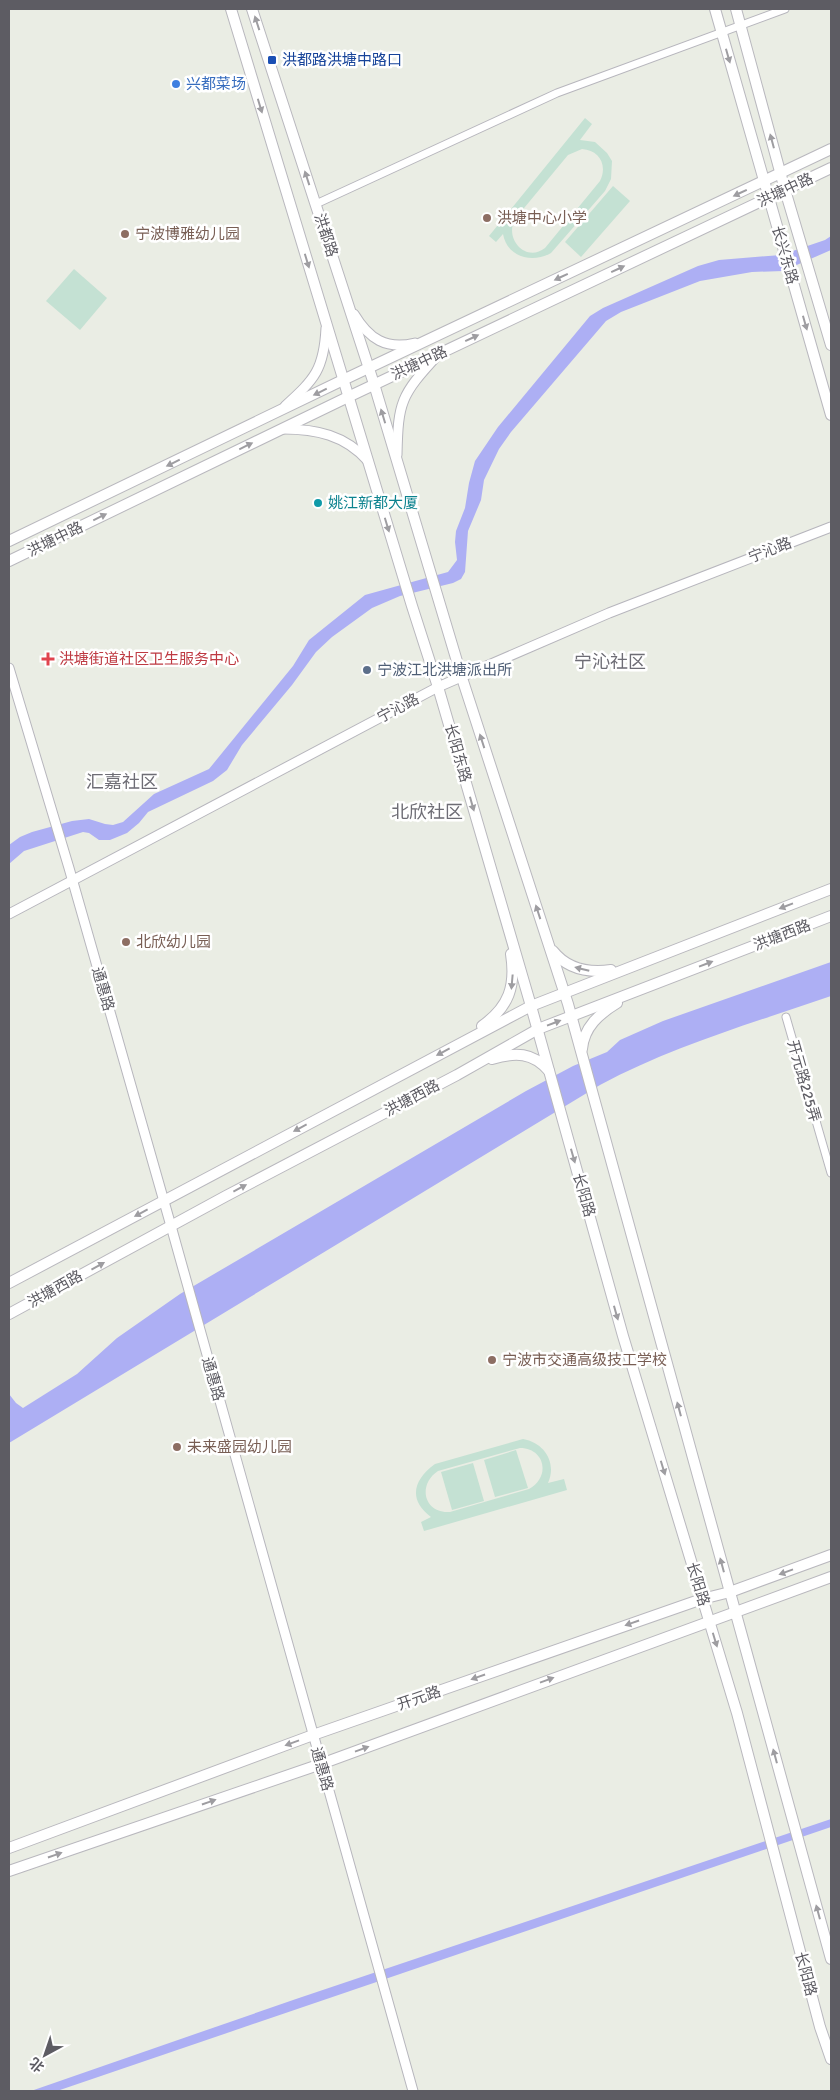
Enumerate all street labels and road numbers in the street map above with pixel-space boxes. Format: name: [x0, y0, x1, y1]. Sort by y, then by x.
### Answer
street label: 洪塘中路: [754, 169, 816, 211]
street label: 洪都路: [310, 211, 342, 259]
street label: 长兴东路: [768, 224, 802, 286]
street label: 洪塘中路: [388, 342, 450, 384]
street label: 洪塘中路: [24, 518, 86, 560]
street label: 宁沁路: [746, 534, 794, 566]
street label: 宁沁路: [374, 689, 422, 727]
street label: 长阳东路: [441, 722, 475, 784]
street label: 洪塘西路: [751, 916, 813, 954]
street label: 通惠路: [88, 965, 118, 1013]
street label: 开元路225弄: [784, 1038, 824, 1124]
street label: 洪塘西路: [381, 1076, 443, 1120]
street label: 长阳路: [569, 1171, 599, 1219]
street label: 洪塘西路: [24, 1267, 86, 1311]
street label: 通惠路: [198, 1355, 228, 1403]
street label: 长阳路: [683, 1560, 713, 1608]
street label: 开元路: [395, 1682, 443, 1714]
street label: 通惠路: [307, 1745, 337, 1793]
street label: 长阳路: [791, 1950, 821, 1998]

